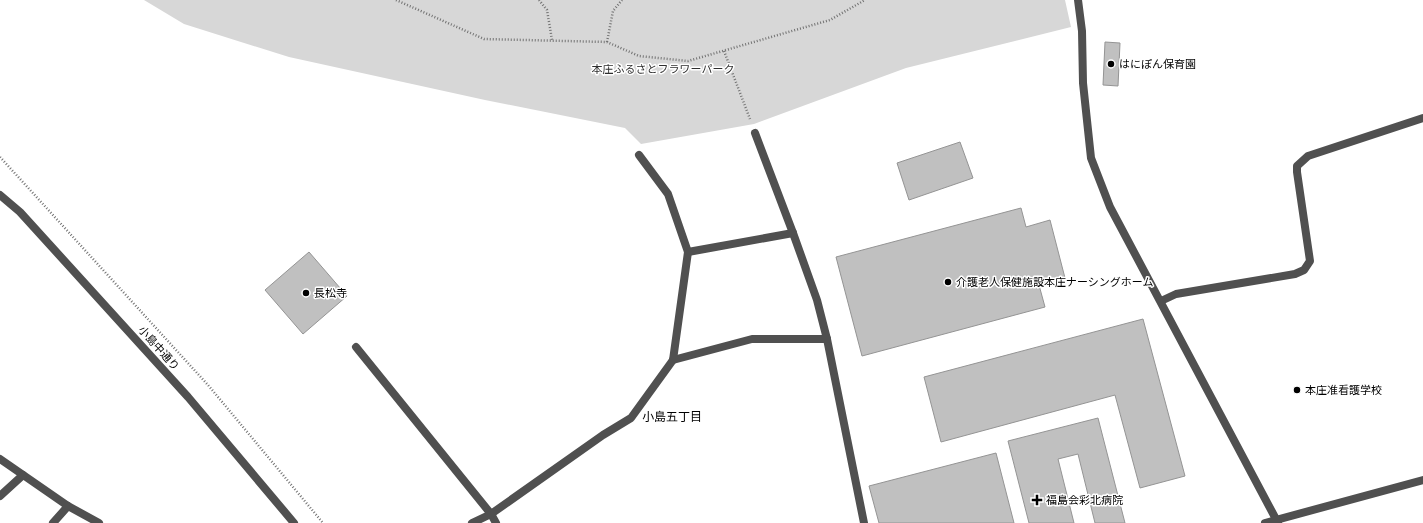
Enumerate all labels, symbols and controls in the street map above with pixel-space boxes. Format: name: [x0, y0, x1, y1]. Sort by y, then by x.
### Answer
place label: はにぽん保育園: [1119, 56, 1196, 71]
marker: はにぽん保育園: [1106, 59, 1116, 69]
park label: 本庄ふるさとフラワーパーク: [592, 61, 734, 76]
place label: 介護老人保健施設本庄ナーシングホーム: [956, 274, 1153, 289]
marker: 介護老人保健施設本庄ナーシングホーム: [943, 277, 953, 287]
place label: 長松寺: [314, 285, 347, 300]
marker: 長松寺: [301, 288, 311, 298]
street label: 小島中通り: [135, 322, 183, 373]
place label: 本庄准看護学校: [1305, 382, 1382, 397]
marker: 本庄准看護学校: [1292, 385, 1302, 395]
district label: 小島五丁目: [642, 408, 702, 425]
place label: 福島会彩北病院: [1046, 492, 1123, 507]
marker: 福島会彩北病院: [1031, 494, 1043, 506]

